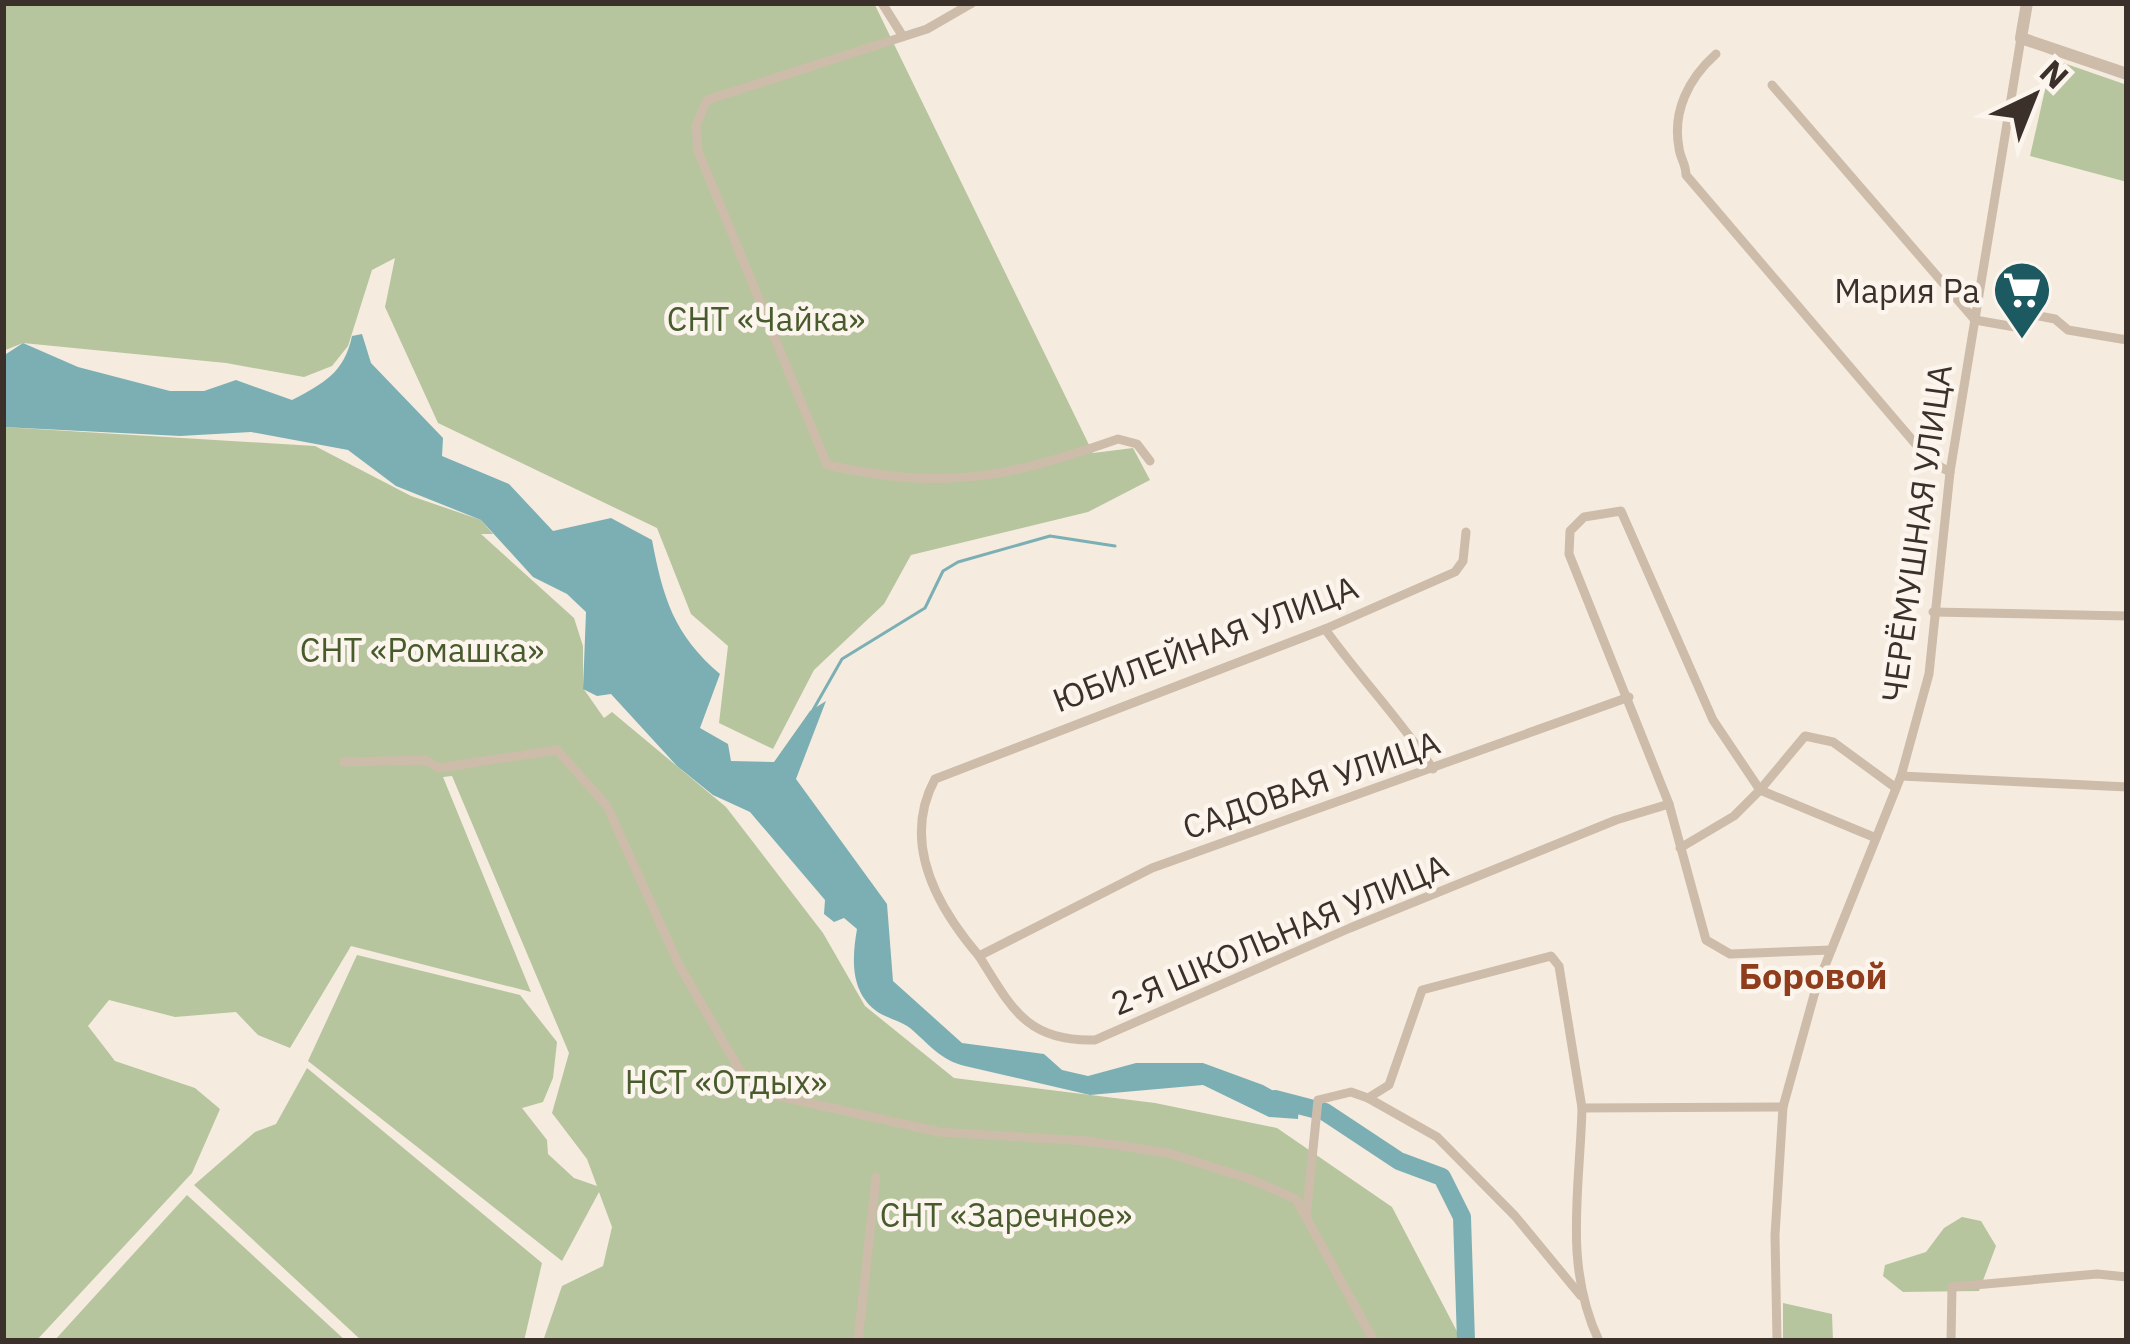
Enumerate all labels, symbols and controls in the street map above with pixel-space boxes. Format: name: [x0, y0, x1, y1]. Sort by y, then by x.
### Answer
north arrow: [1974, 36, 2094, 156]
text: N: [2031, 50, 2078, 98]
supermarket icon: Мария Ра: [1991, 259, 2053, 341]
place label: Мария Ра: [1834, 269, 1980, 312]
park label: СНТ «Чайка»: [667, 297, 865, 340]
street label: ЧЕРЁМУШНАЯ УЛИЦА: [1871, 362, 1961, 704]
street label: ЮБИЛЕЙНАЯ УЛИЦА: [1046, 565, 1364, 721]
park label: СНТ «Ромашка»: [300, 628, 544, 671]
street label: САДОВАЯ УЛИЦА: [1177, 720, 1445, 848]
street label: 2-Я ШКОЛЬНАЯ УЛИЦА: [1104, 843, 1454, 1025]
district label: Боровой: [1738, 952, 1888, 999]
park label: НСТ «Отдых»: [625, 1060, 827, 1103]
park label: СНТ «Заречное»: [880, 1193, 1132, 1236]

